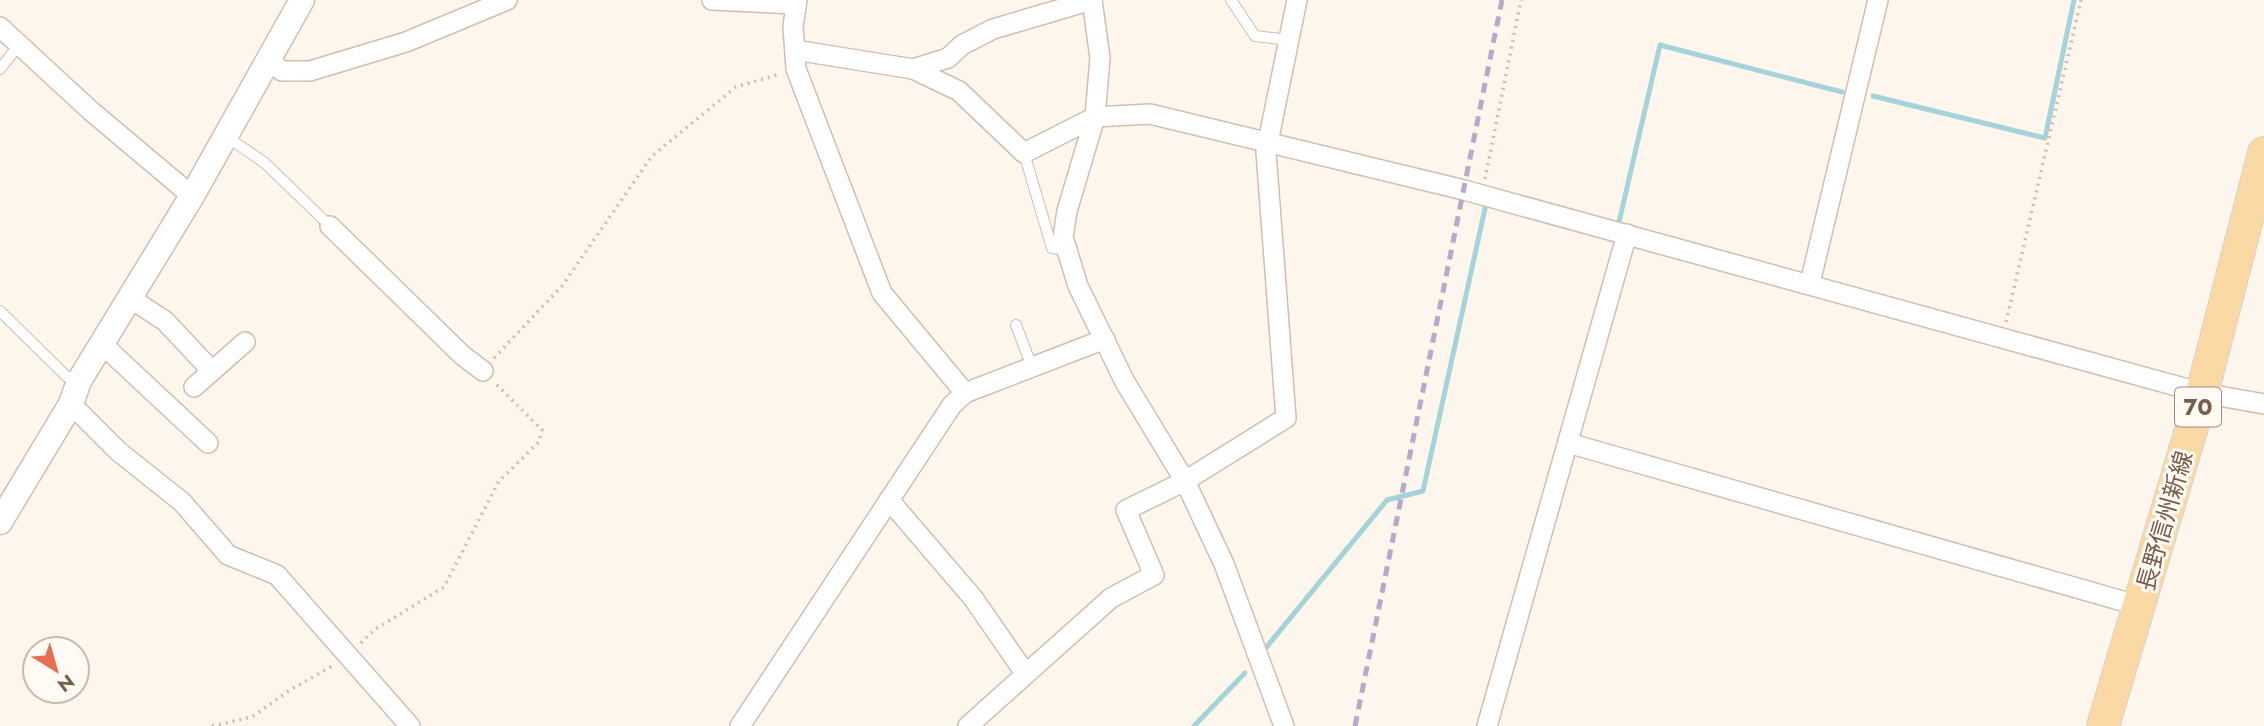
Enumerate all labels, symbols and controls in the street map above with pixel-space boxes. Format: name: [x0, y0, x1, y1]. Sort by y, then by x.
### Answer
road number: 70: [2175, 388, 2221, 426]
street label: 長野信州新線: [2128, 447, 2201, 595]
north arrow: [21, 635, 91, 705]
text: N: [52, 668, 80, 699]

